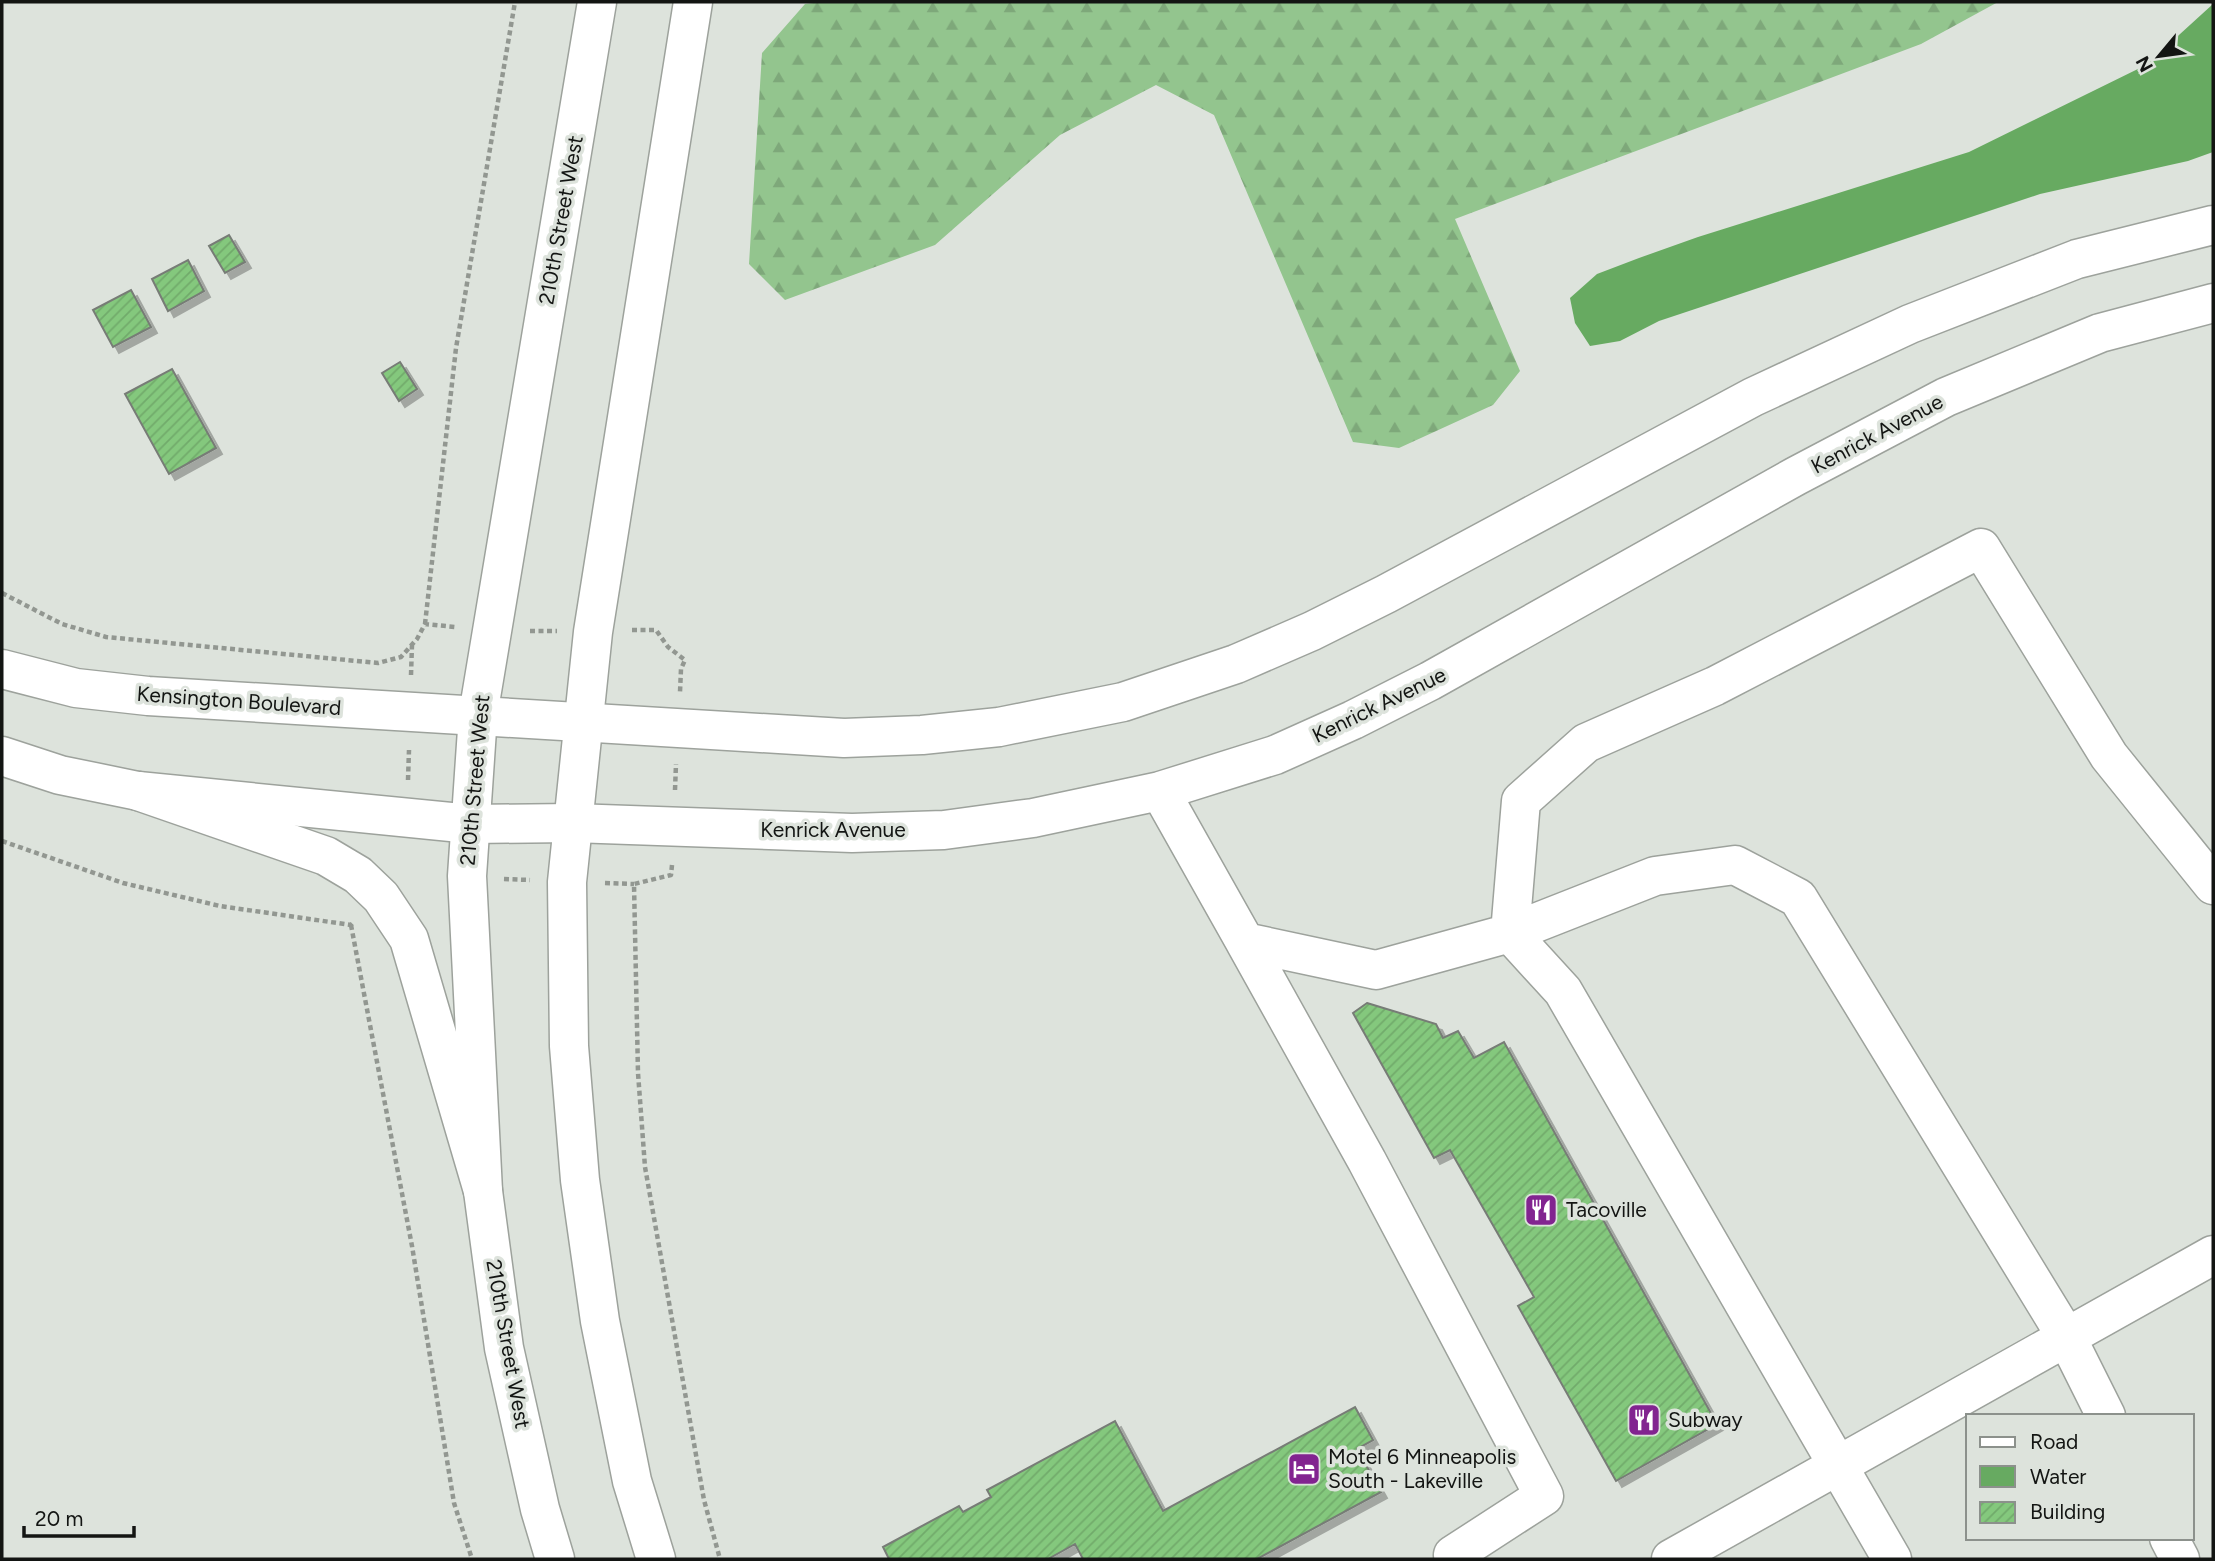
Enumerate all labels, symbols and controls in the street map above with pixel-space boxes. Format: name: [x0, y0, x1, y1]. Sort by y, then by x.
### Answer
north arrow: [2124, 21, 2194, 91]
text: N: [2131, 52, 2158, 76]
street label: 210th Street West: [533, 133, 588, 306]
street label: Kenrick Avenue: [1807, 388, 1947, 479]
street label: Kenrick Avenue: [1308, 661, 1450, 748]
street label: Kensington Boulevard: [136, 681, 342, 720]
street label: 210th Street West: [455, 694, 494, 866]
street label: Kenrick Avenue: [760, 817, 906, 842]
restaurant icon: Tacoville: [1522, 1191, 1560, 1229]
place label: Tacoville: [1566, 1197, 1647, 1222]
street label: 210th Street West: [481, 1257, 536, 1430]
restaurant icon: Subway: [1625, 1401, 1663, 1439]
place label: Subway: [1668, 1407, 1742, 1432]
legend: [1966, 1414, 2194, 1540]
text: Road: [2030, 1429, 2078, 1454]
place label: Motel 6 Minneapolis South - Lakeville: [1328, 1444, 1516, 1493]
hotel icon: Motel 6 Minneapolis South - Lakeville: [1285, 1450, 1323, 1488]
text: Water: [2030, 1464, 2086, 1489]
scale bar: [24, 1494, 135, 1538]
text: Building: [2030, 1499, 2105, 1524]
text: 20 m: [35, 1506, 83, 1531]

